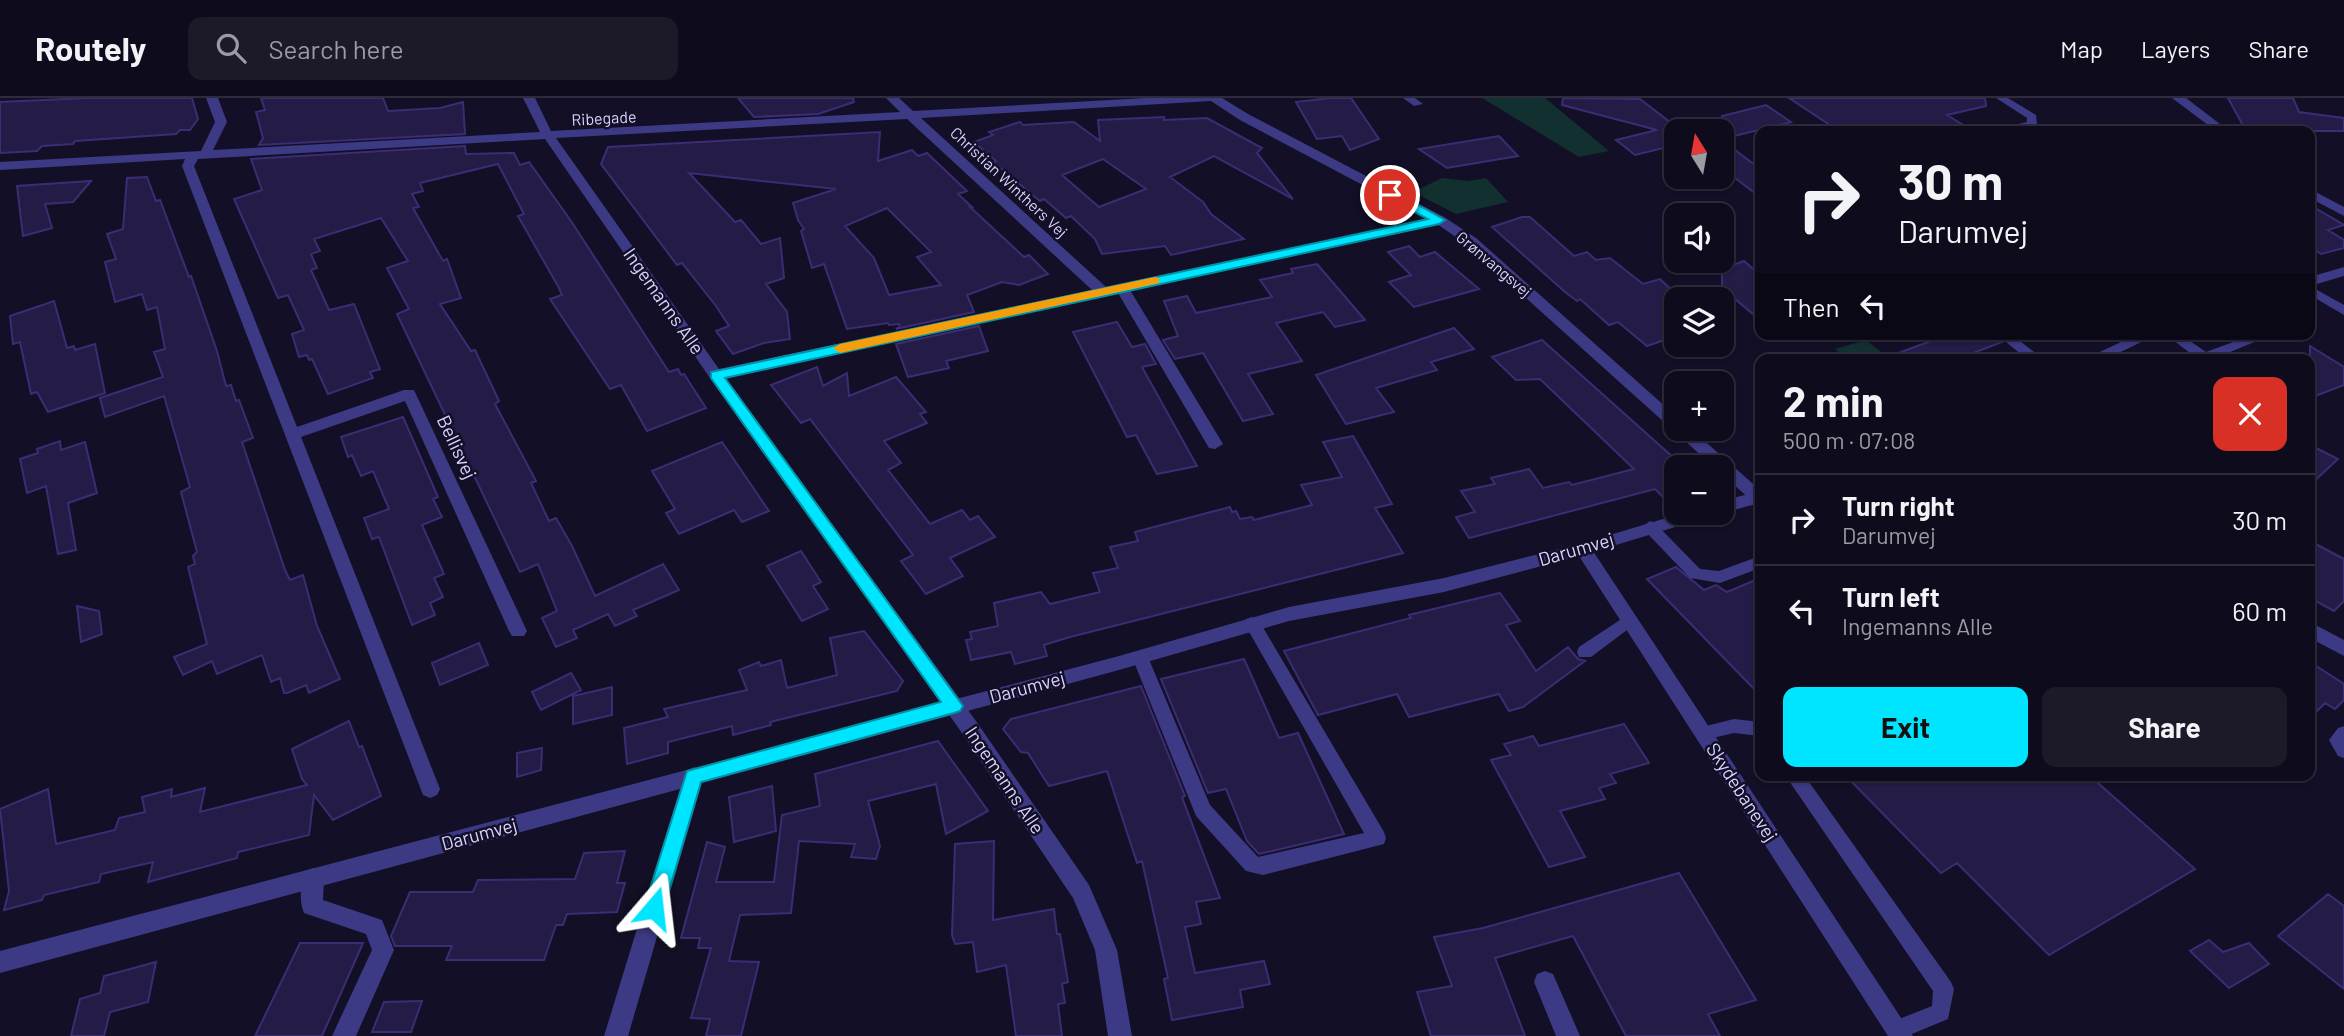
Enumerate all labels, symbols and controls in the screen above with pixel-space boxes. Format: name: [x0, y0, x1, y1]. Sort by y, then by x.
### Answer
search box: [188, 17, 678, 80]
text: Routely: [35, 28, 146, 68]
icon: search: [212, 29, 250, 67]
text: Search here: [268, 33, 404, 64]
text: Map: [2060, 34, 2103, 63]
text: Layers: [2141, 34, 2210, 63]
text: Share: [2248, 34, 2309, 63]
street label: Ribegade: [571, 106, 637, 129]
north arrow: [1664, 119, 1734, 189]
map controls: [1664, 119, 1734, 525]
street label: Christian Winthers Vej: [947, 122, 1072, 241]
text: 30 m: [1898, 151, 2003, 210]
icon: right: [1783, 154, 1874, 245]
pin: [1360, 165, 1420, 225]
icon: arrive: [1371, 176, 1409, 214]
button: sound: [1664, 203, 1734, 273]
text: Darumvej: [1898, 211, 2028, 249]
street label: Grønvangsvej: [1453, 227, 1536, 301]
street label: Ingemanns Alle: [619, 243, 710, 358]
button: layers: [1664, 287, 1734, 357]
icon: left: [1854, 287, 1892, 325]
text: Then: [1783, 291, 1840, 322]
button: +: [1664, 371, 1734, 441]
text: 2 min: [1783, 375, 1884, 425]
button: close: [2213, 377, 2287, 451]
street label: Bellisvej: [433, 411, 482, 482]
text: 500 m · 07:08: [1783, 426, 1915, 454]
button: −: [1664, 455, 1734, 525]
text: Turn right: [1842, 490, 1955, 521]
icon: right: [1783, 501, 1821, 539]
text: 30 m: [2232, 504, 2287, 535]
text: Darumvej: [1842, 521, 1936, 549]
street label: Darumvej: [1535, 527, 1616, 570]
text: Turn left: [1842, 581, 1940, 612]
icon: left: [1783, 592, 1821, 630]
text: 60 m: [2232, 595, 2287, 626]
text: Ingemanns Alle: [1842, 612, 1993, 640]
street label: Darumvej: [986, 665, 1067, 708]
button: Exit: [1783, 687, 2028, 767]
button: Share: [2042, 687, 2287, 767]
street label: Ingemanns Alle: [961, 722, 1050, 838]
street label: Skydebanevej: [1702, 738, 1783, 845]
street label: Darumvej: [438, 812, 519, 855]
position arrow: [617, 871, 691, 945]

